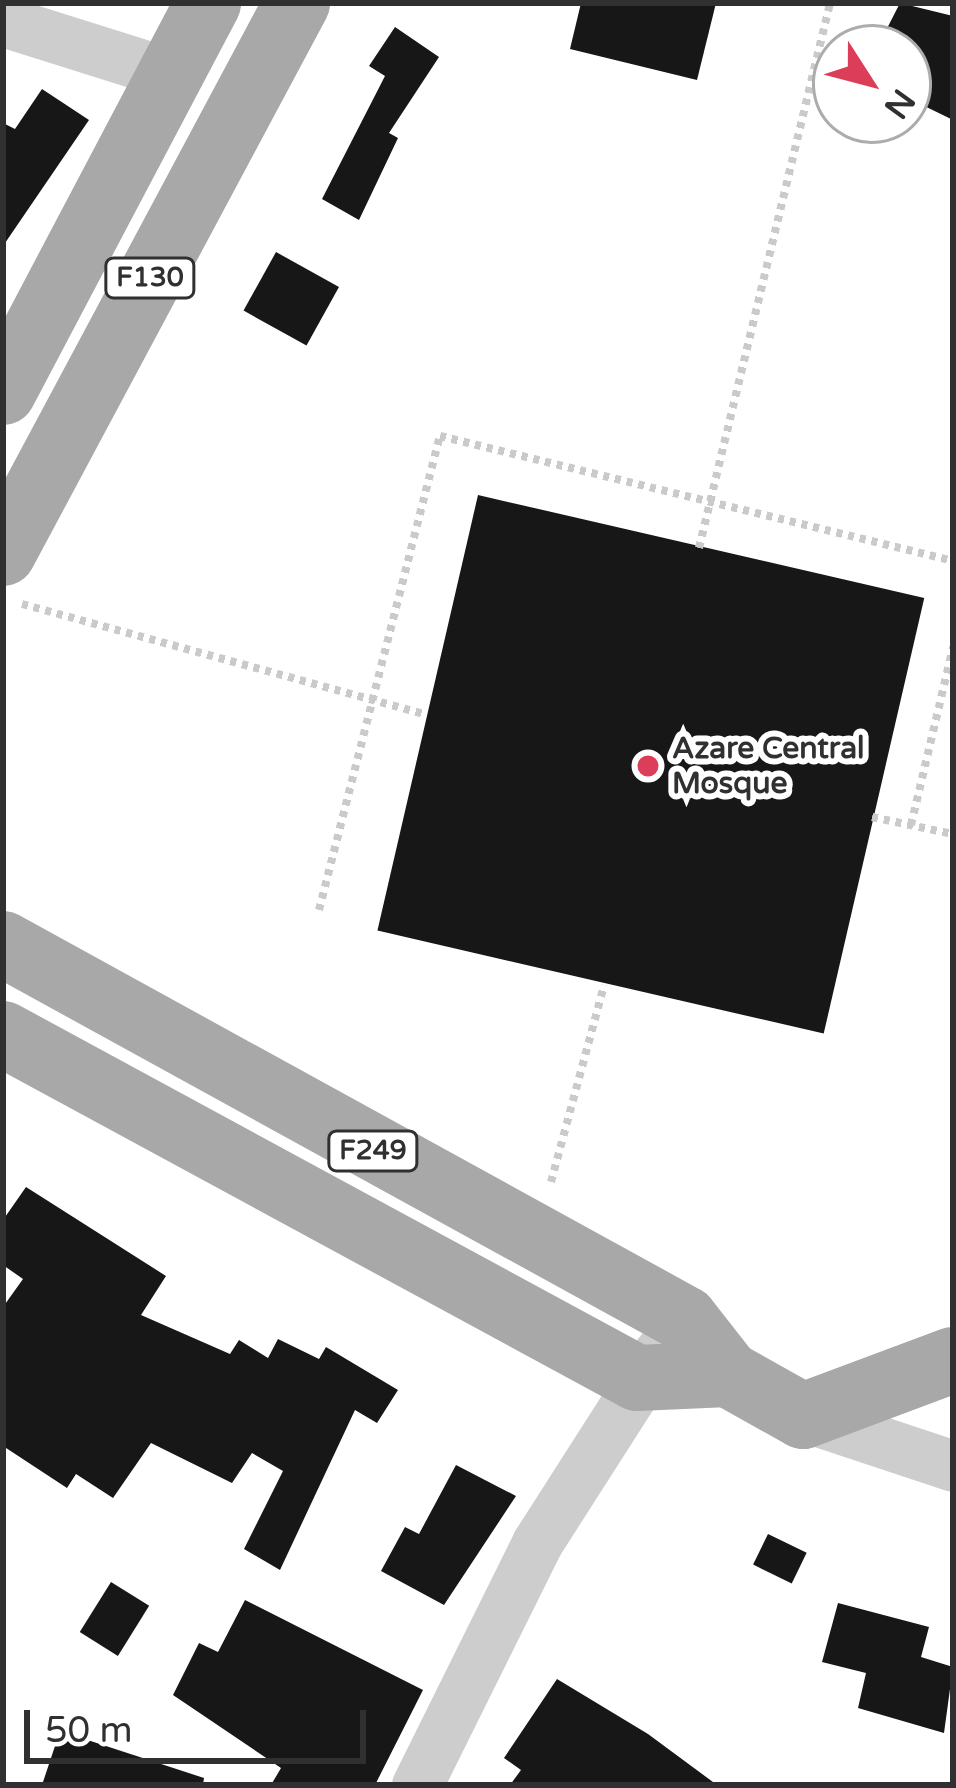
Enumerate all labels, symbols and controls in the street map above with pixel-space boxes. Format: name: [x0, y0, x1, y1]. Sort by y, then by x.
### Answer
north arrow: [812, 24, 932, 144]
text: N: [876, 82, 923, 126]
road number: F130: [102, 257, 198, 299]
place label: Azare Central Mosque: [672, 731, 865, 801]
marker: Azare Central Mosque: [635, 753, 661, 779]
road number: F249: [325, 1130, 421, 1172]
scale bar: [30, 1686, 372, 1760]
text: 50 m: [45, 1709, 133, 1752]

